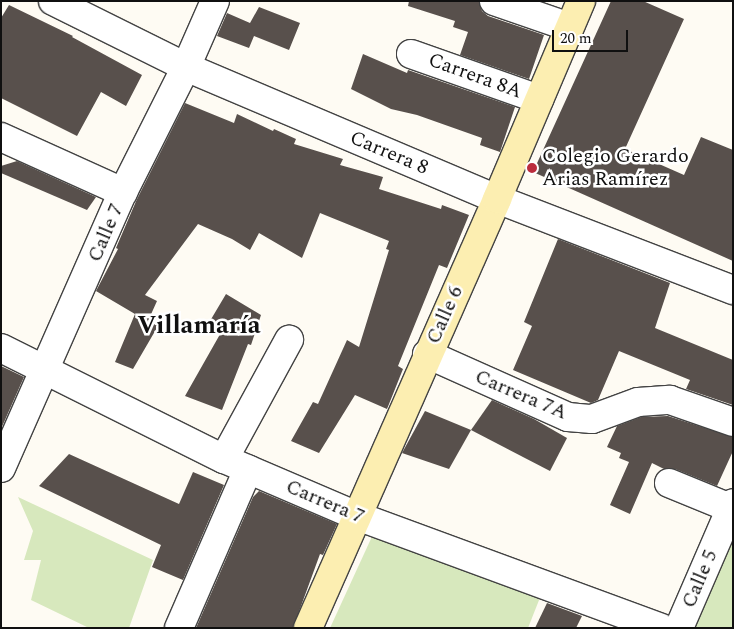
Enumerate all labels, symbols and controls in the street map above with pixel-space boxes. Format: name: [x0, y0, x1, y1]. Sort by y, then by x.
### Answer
scale bar: [554, 20, 630, 52]
text: 20 m: [560, 27, 592, 50]
street label: Carrera 8A: [425, 48, 525, 104]
street label: Carrera 8: [346, 126, 432, 180]
place label: Colegio Gerardo Arias Ramírez: [542, 144, 689, 191]
marker: Colegio Gerardo Arias Ramírez: [526, 162, 538, 174]
street label: Calle 7: [83, 200, 129, 266]
street label: Calle 6: [422, 282, 468, 348]
district label: Villamaría: [137, 311, 261, 341]
street label: Carrera 7A: [471, 365, 571, 425]
street label: Carrera 7: [282, 475, 368, 529]
street label: Calle 5: [677, 546, 723, 612]

